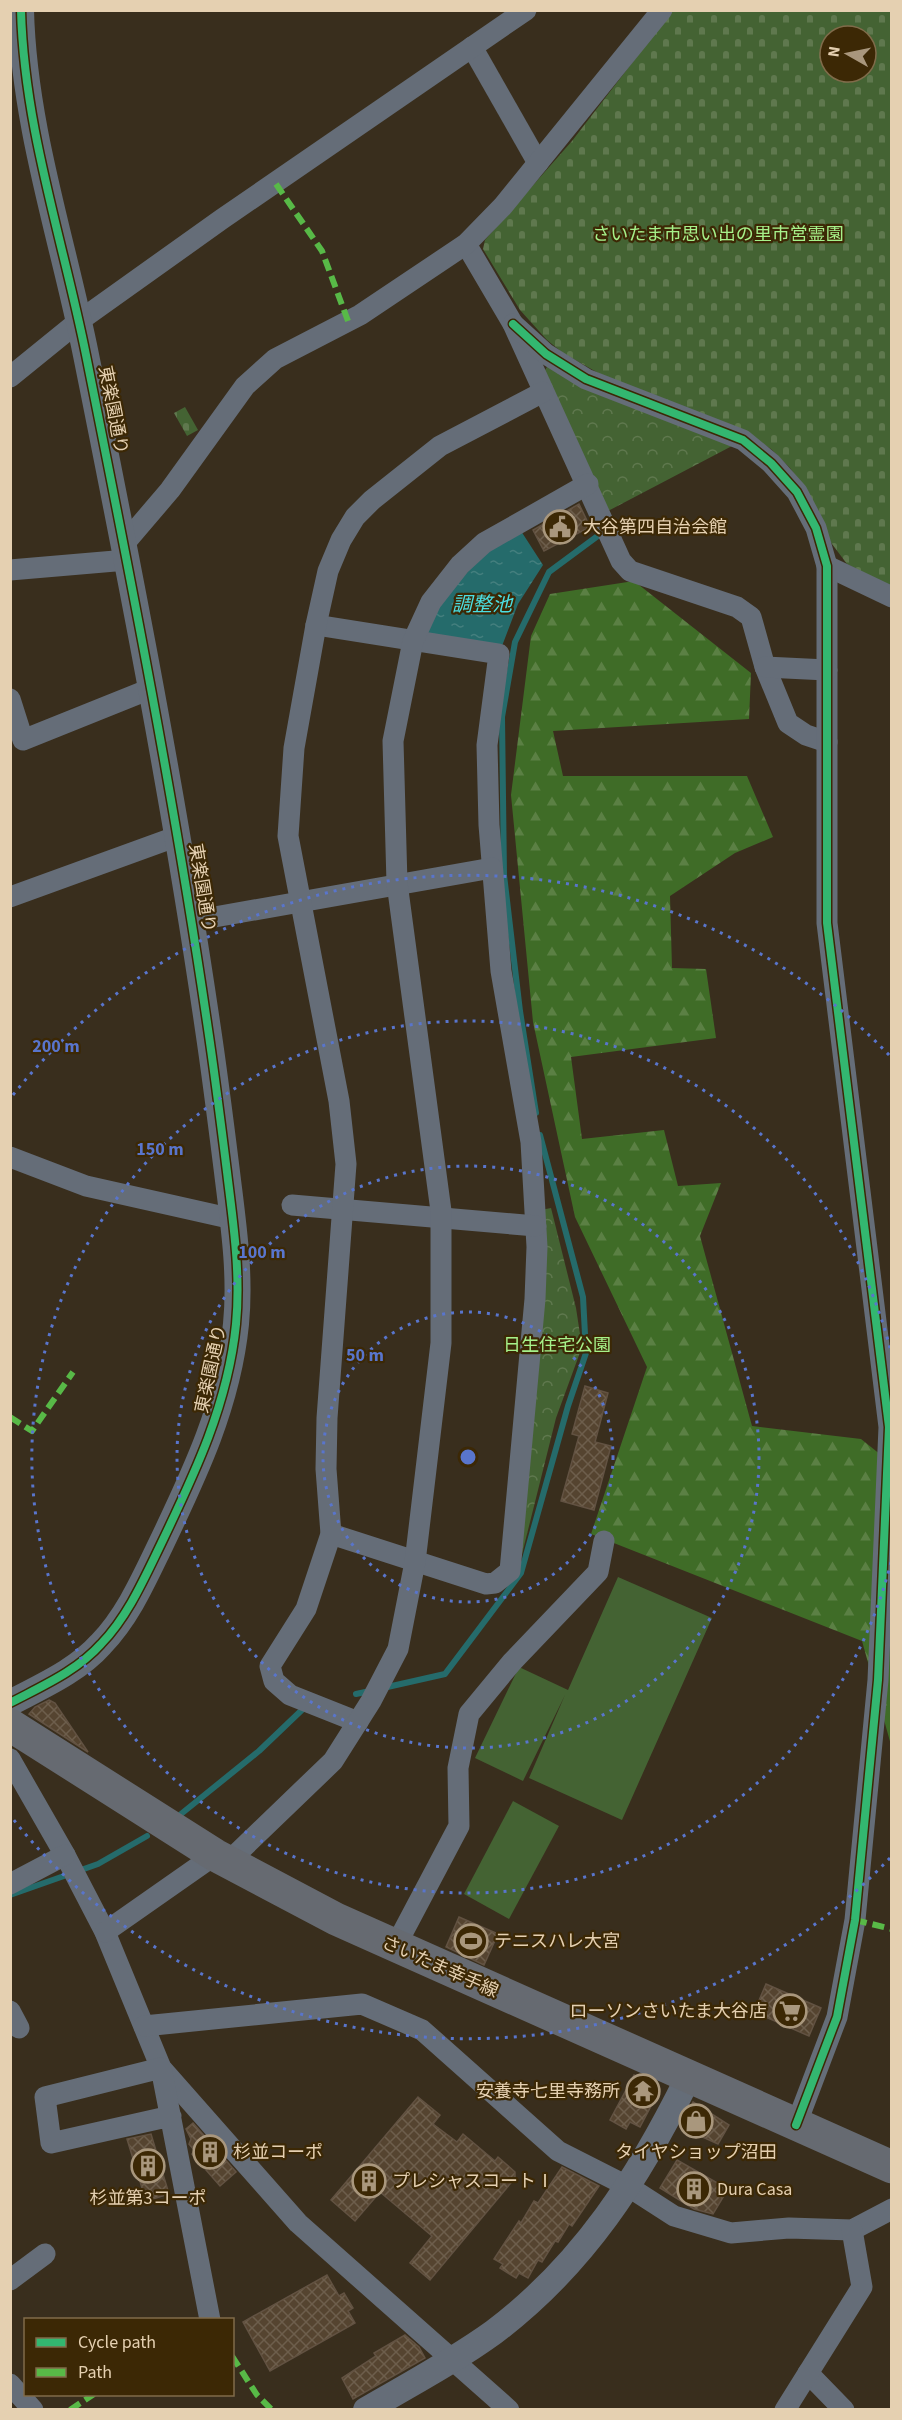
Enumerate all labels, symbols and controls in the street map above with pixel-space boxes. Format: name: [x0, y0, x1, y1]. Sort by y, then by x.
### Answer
north arrow: [818, 24, 878, 84]
text: N: [822, 45, 846, 59]
park label: さいたま市思い出の里市営霊園: [592, 222, 844, 247]
street label: 東楽園通り: [92, 363, 134, 457]
public building icon: 大谷第四自治会館: [542, 509, 578, 545]
place label: 大谷第四自治会館: [583, 515, 727, 540]
water label: 調整池: [452, 591, 514, 619]
street label: 東楽園通り: [183, 842, 221, 934]
text: 200 m: [32, 1034, 80, 1059]
text: 150 m: [136, 1137, 184, 1162]
text: 100 m: [238, 1240, 286, 1265]
street label: 東楽園通り: [189, 1322, 233, 1416]
park label: 日生住宅公園: [503, 1333, 611, 1358]
text: 50 m: [346, 1343, 384, 1368]
centre of rings: [458, 1447, 478, 1467]
sports icon: テニスハレ大宮: [453, 1923, 489, 1959]
place label: テニスハレ大宮: [494, 1929, 620, 1954]
street label: さいたま幸手線: [378, 1930, 502, 2004]
supermarket icon: ローソンさいたま大谷店: [772, 1993, 808, 2029]
place label: ローソンさいたま大谷店: [570, 1999, 767, 2024]
temple icon: 安養寺七里寺務所: [625, 2073, 661, 2109]
place label: 安養寺七里寺務所: [476, 2079, 620, 2104]
shop icon: タイヤショップ沼田: [678, 2103, 714, 2139]
building icon: 杉並コーポ: [192, 2134, 228, 2170]
place label: 杉並コーポ: [233, 2140, 323, 2165]
place label: タイヤショップ沼田: [615, 2140, 777, 2165]
building icon: 杉並第3コーポ: [130, 2148, 166, 2184]
building icon: プレシャスコートⅠ: [351, 2163, 387, 2199]
place label: プレシャスコートⅠ: [392, 2169, 554, 2194]
building icon: Dura Casa: [676, 2171, 712, 2207]
place label: Dura Casa: [717, 2177, 792, 2202]
place label: 杉並第3コーポ: [90, 2186, 206, 2211]
legend: [24, 2318, 234, 2396]
text: Cycle path: [78, 2330, 156, 2355]
text: Path: [78, 2360, 112, 2385]

